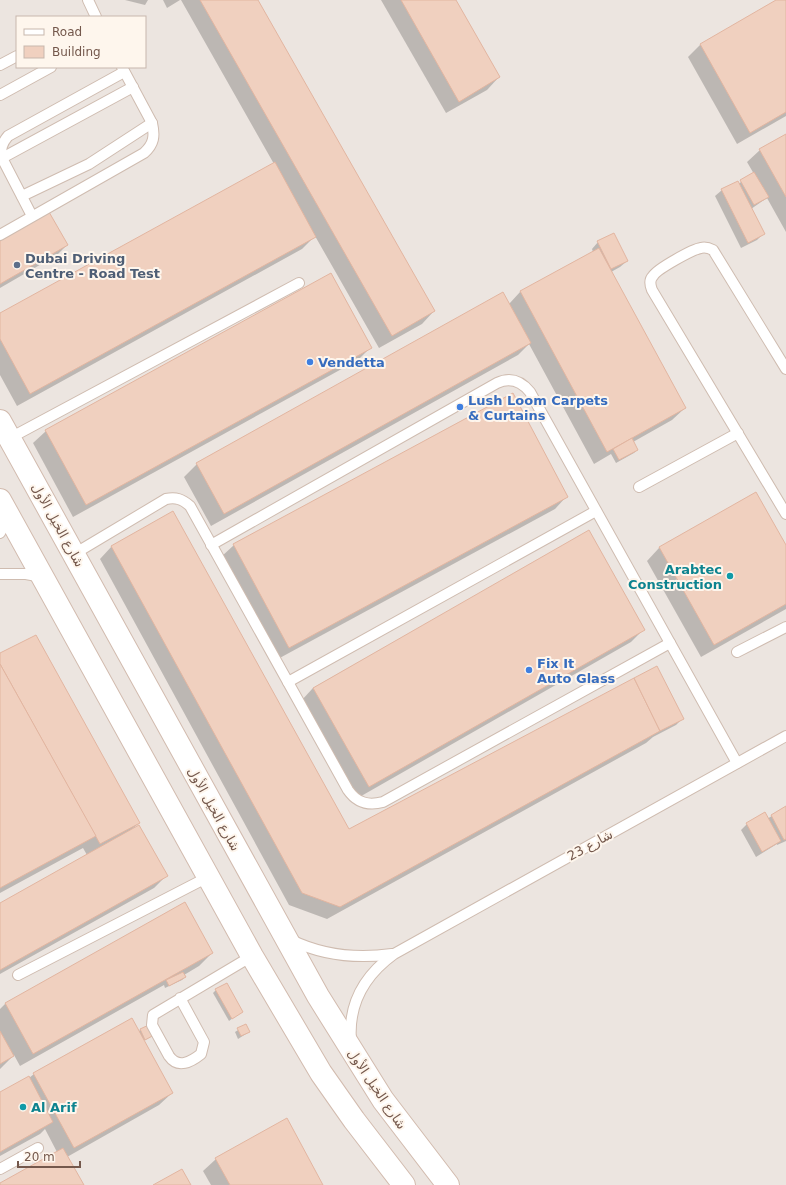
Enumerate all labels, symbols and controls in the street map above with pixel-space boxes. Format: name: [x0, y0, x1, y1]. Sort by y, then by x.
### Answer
legend: [16, 16, 146, 68]
text: Road: [52, 25, 82, 39]
text: Building: [52, 45, 101, 59]
place label: Dubai Driving Centre - Road Test: [25, 251, 160, 281]
marker: Dubai Driving Centre - Road Test: [12, 260, 22, 270]
place label: Vendetta: [318, 355, 385, 370]
marker: Vendetta: [305, 357, 315, 367]
place label: Lush Loom Carpets & Curtains: [468, 393, 608, 423]
marker: Lush Loom Carpets & Curtains: [455, 402, 465, 412]
street label: شارع الخيل الأول: [28, 480, 88, 570]
place label: Arabtec Construction: [628, 562, 722, 592]
marker: Arabtec Construction: [725, 571, 735, 581]
place label: Fix It Auto Glass: [537, 656, 616, 686]
marker: Fix It Auto Glass: [524, 665, 534, 675]
street label: شارع الخيل الأول: [184, 764, 244, 854]
street label: شارع 23: [565, 826, 616, 864]
street label: شارع الخيل الأول: [344, 1045, 410, 1133]
place label: Al Arif: [31, 1100, 77, 1115]
marker: Al Arif: [18, 1102, 28, 1112]
scale bar: [18, 1143, 80, 1169]
text: 20 m: [24, 1150, 55, 1164]

